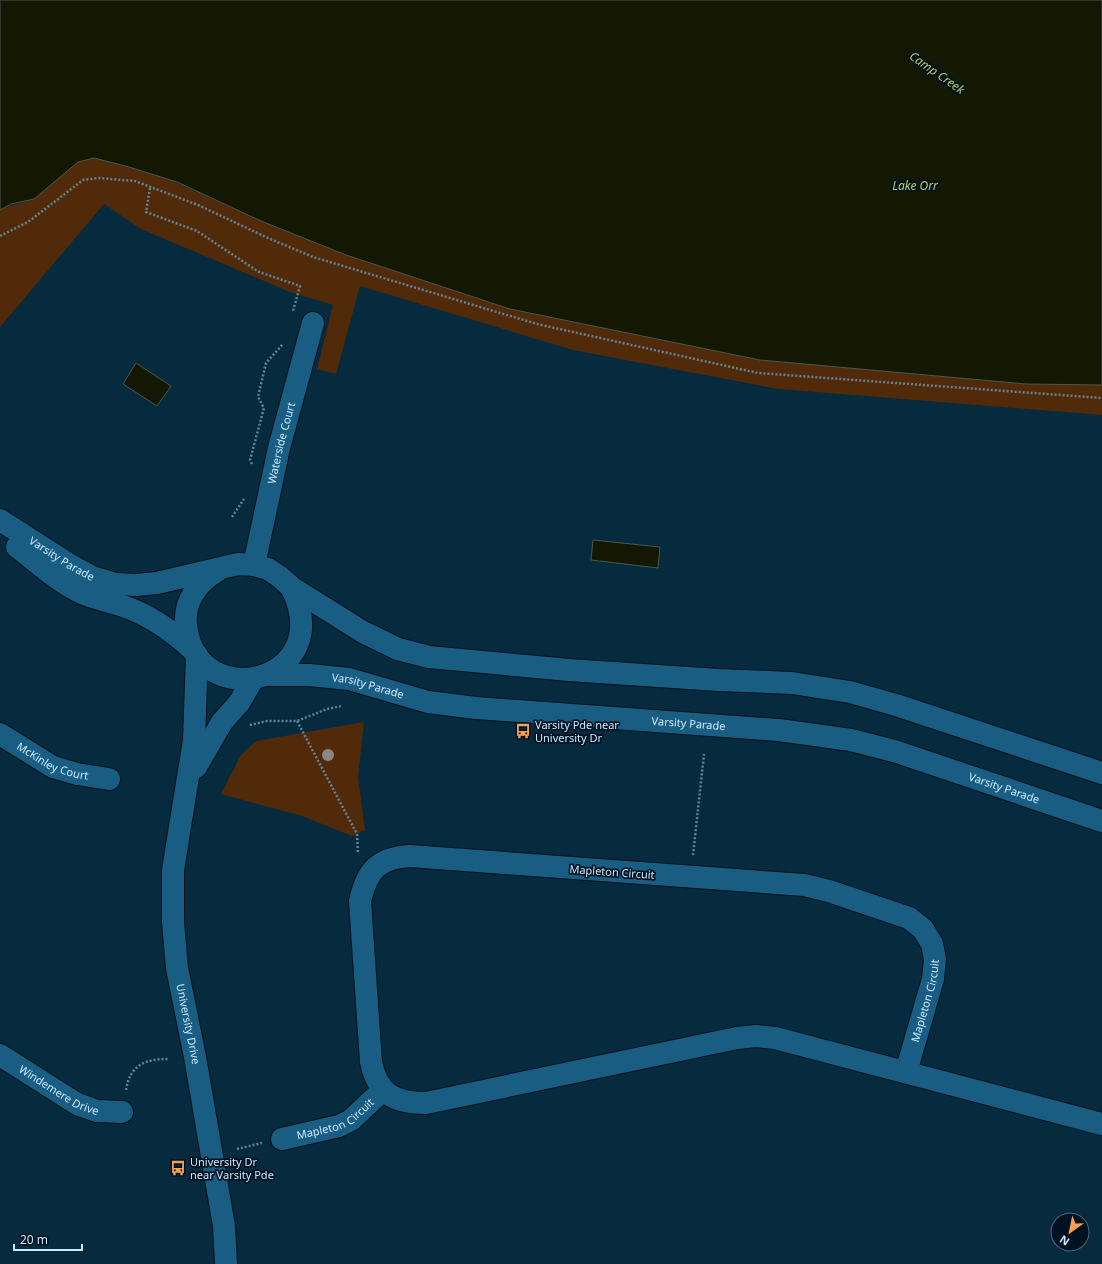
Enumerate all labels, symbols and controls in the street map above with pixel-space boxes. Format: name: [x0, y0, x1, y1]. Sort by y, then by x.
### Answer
water label: Camp Creek: [906, 47, 969, 98]
water label: Lake Orr: [892, 177, 939, 194]
street label: Waterside Court: [264, 400, 298, 485]
street label: Varsity Parade: [26, 533, 97, 584]
street label: Varsity Parade: [331, 669, 406, 702]
street label: Varsity Parade: [651, 713, 726, 733]
place label: Varsity Pde near University Dr: [535, 717, 619, 745]
bus stop icon: Varsity Pde near University Dr: [514, 722, 532, 740]
street label: McKinley Court: [14, 738, 90, 783]
street label: Varsity Parade: [967, 769, 1042, 807]
street label: Mapleton Circuit: [569, 861, 655, 882]
street label: Mapleton Circuit: [907, 958, 942, 1044]
street label: University Drive: [173, 982, 204, 1065]
street label: Windemere Drive: [16, 1061, 101, 1118]
street label: Mapleton Circuit: [295, 1094, 377, 1142]
place label: University Dr near Varsity Pde: [190, 1154, 274, 1182]
bus stop icon: University Dr near Varsity Pde: [169, 1159, 187, 1177]
north arrow: [1050, 1212, 1090, 1252]
scale bar: [14, 1226, 82, 1252]
text: 20 m: [20, 1231, 48, 1248]
text: N: [1056, 1232, 1072, 1250]

